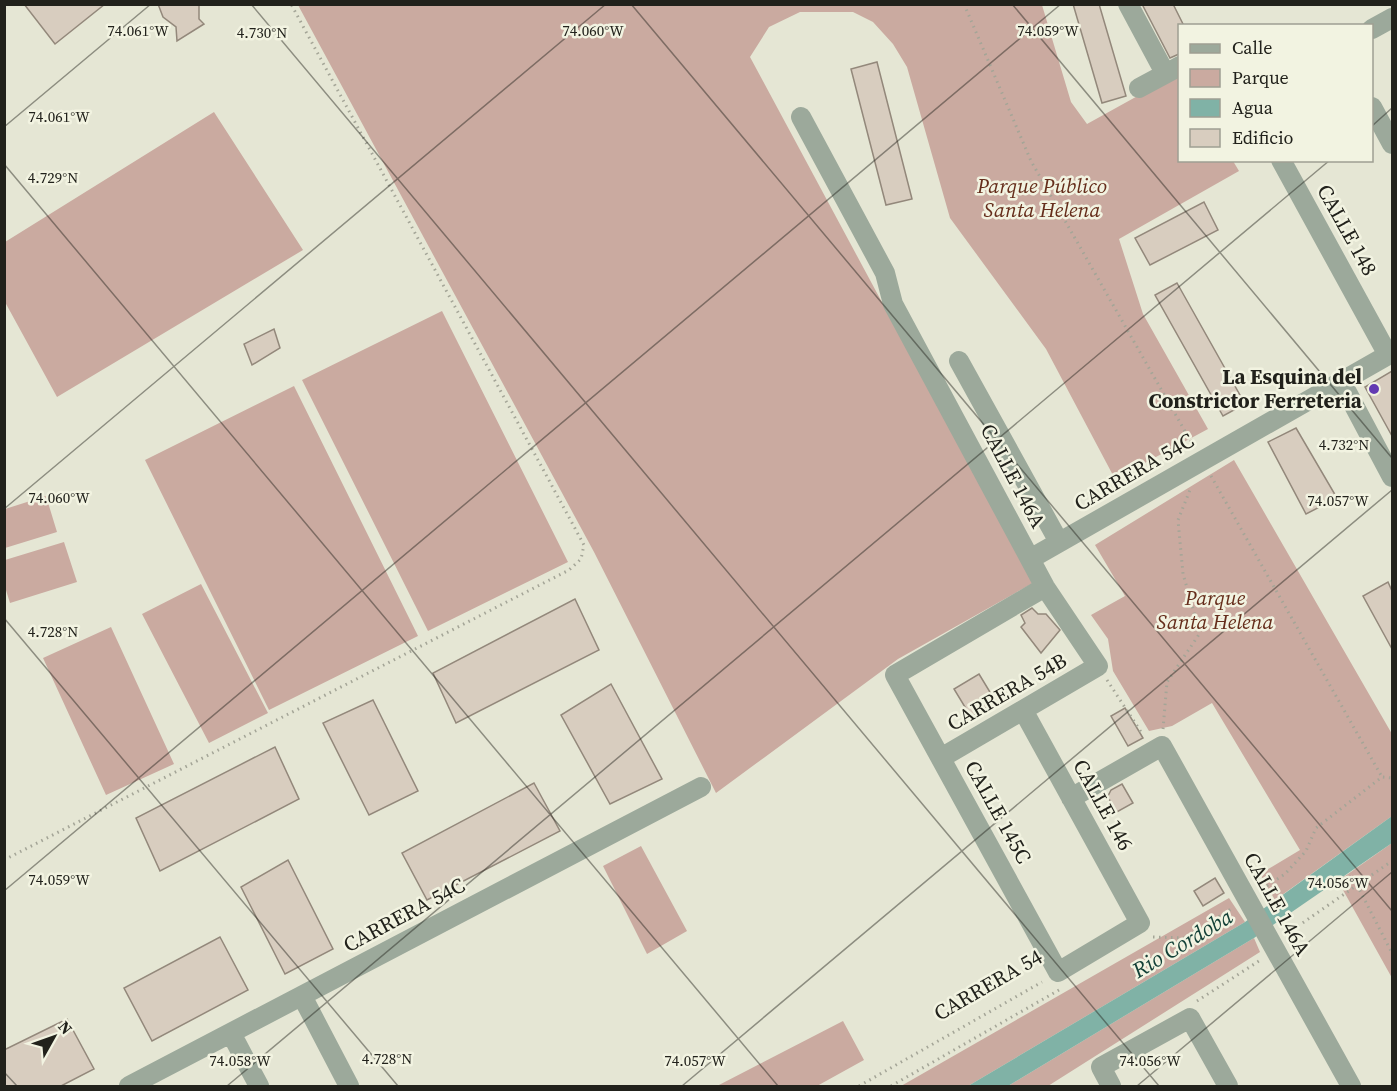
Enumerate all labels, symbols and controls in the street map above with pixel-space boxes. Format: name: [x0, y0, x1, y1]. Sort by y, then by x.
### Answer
text: 74.061°W: [107, 20, 169, 41]
text: 74.060°W: [562, 20, 624, 41]
text: 74.059°W: [1017, 20, 1079, 41]
text: 4.730°N: [237, 22, 287, 43]
legend: [1178, 24, 1373, 162]
text: Calle: [1232, 35, 1272, 60]
text: Parque: [1232, 65, 1289, 90]
text: Agua: [1232, 95, 1274, 120]
text: 74.061°W: [28, 106, 90, 127]
text: Edificio: [1232, 125, 1293, 150]
text: 4.729°N: [28, 167, 78, 188]
park label: Parque Público Santa Helena: [976, 171, 1107, 224]
street label: CALLE 148: [1310, 179, 1384, 281]
place label: La Esquina del Constrictor Ferreteria: [1148, 362, 1363, 415]
marker: La Esquina del Constrictor Ferreteria: [1367, 382, 1381, 396]
street label: CALLE 146A: [974, 419, 1053, 533]
street label: CARRERA 54C: [1068, 426, 1199, 518]
text: 4.732°N: [1319, 434, 1369, 455]
text: 74.060°W: [28, 487, 90, 508]
text: 74.057°W: [1307, 490, 1369, 511]
park label: Parque Santa Helena: [1157, 583, 1273, 636]
text: 4.728°N: [28, 621, 78, 642]
street label: CARRERA 54B: [942, 646, 1072, 738]
street label: CALLE 146: [1066, 754, 1140, 856]
street label: CALLE 145C: [958, 755, 1039, 868]
street label: CALLE 146A: [1237, 847, 1318, 961]
text: 74.059°W: [28, 869, 90, 890]
street label: CARRERA 54C: [338, 870, 470, 959]
text: 74.056°W: [1307, 872, 1369, 893]
water label: Rio Cordoba: [1125, 901, 1238, 985]
street label: CARRERA 54: [928, 942, 1048, 1027]
north arrow: [24, 1007, 84, 1067]
text: N: [53, 1016, 78, 1039]
text: 4.728°N: [362, 1048, 412, 1069]
text: 74.058°W: [209, 1050, 271, 1071]
text: 74.057°W: [664, 1050, 726, 1071]
text: 74.056°W: [1119, 1050, 1181, 1071]

